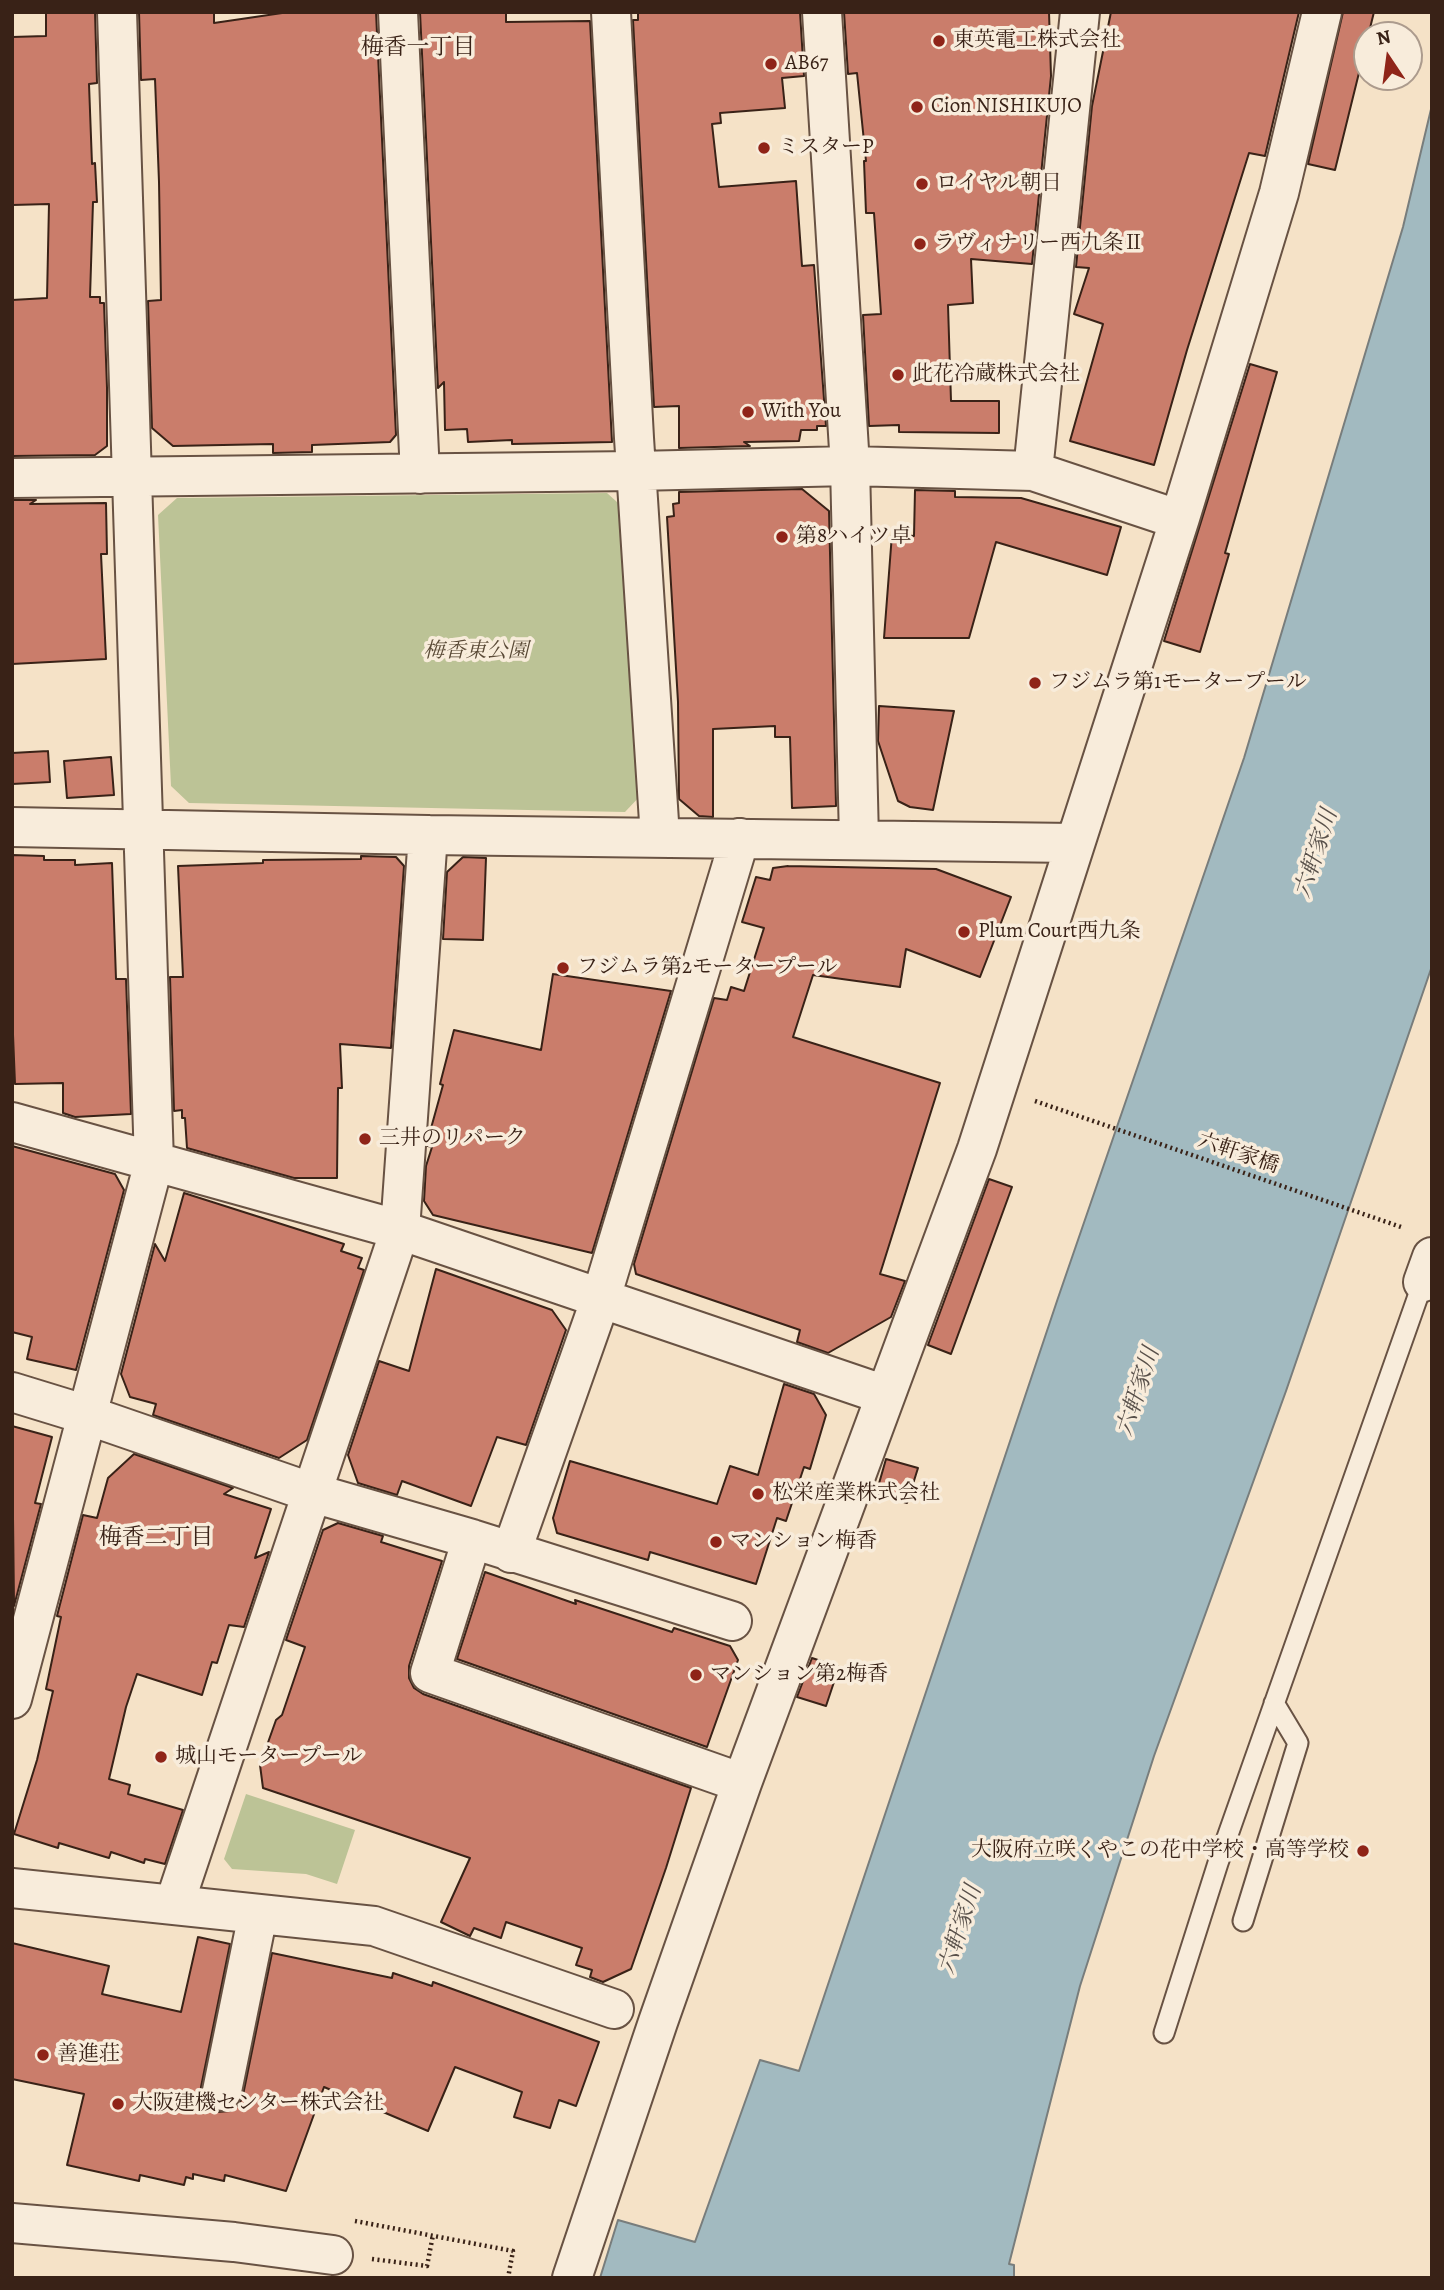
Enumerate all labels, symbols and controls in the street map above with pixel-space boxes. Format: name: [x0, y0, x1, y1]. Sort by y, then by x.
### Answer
north arrow: [1353, 21, 1423, 91]
text: N: [1374, 23, 1393, 52]
place label: 東英電工株式会社: [953, 28, 1121, 54]
marker: 東英電工株式会社: [931, 33, 947, 49]
district label: 梅香一丁目: [361, 34, 475, 62]
place label: AB67: [785, 51, 828, 77]
marker: AB67: [763, 56, 779, 72]
place label: Cion NISHIKUJO: [931, 94, 1082, 120]
marker: Cion NISHIKUJO: [909, 99, 925, 115]
place label: ミスターP: [778, 135, 874, 161]
marker: ミスターP: [756, 140, 772, 156]
place label: ロイヤル朝日: [936, 171, 1062, 197]
marker: ロイヤル朝日: [914, 176, 930, 192]
place label: ラヴィナリー西九条Ⅱ: [934, 231, 1144, 257]
marker: ラヴィナリー西九条Ⅱ: [912, 236, 928, 252]
place label: 此花冷蔵株式会社: [912, 362, 1080, 388]
marker: 此花冷蔵株式会社: [890, 367, 906, 383]
place label: With You: [762, 399, 841, 425]
marker: With You: [740, 404, 756, 420]
place label: 第8ハイツ卓: [796, 524, 911, 550]
marker: 第8ハイツ卓: [774, 529, 790, 545]
park label: 梅香東公園: [424, 639, 528, 665]
place label: フジムラ第1モータープール: [1049, 670, 1307, 696]
marker: フジムラ第1モータープール: [1027, 675, 1043, 691]
water label: 六軒家川: [1290, 806, 1344, 902]
place label: Plum Court西九条: [978, 919, 1140, 945]
marker: Plum Court西九条: [956, 924, 972, 940]
place label: フジムラ第2モータープール: [577, 955, 838, 981]
marker: フジムラ第2モータープール: [555, 960, 571, 976]
place label: 三井のリパーク: [379, 1126, 526, 1152]
street label: 六軒家橋: [1194, 1128, 1282, 1180]
marker: 三井のリパーク: [357, 1131, 373, 1147]
water label: 六軒家川: [1112, 1344, 1166, 1440]
place label: 松栄産業株式会社: [772, 1481, 940, 1507]
marker: 松栄産業株式会社: [750, 1486, 766, 1502]
district label: 梅香二丁目: [99, 1524, 213, 1552]
place label: マンション梅香: [730, 1529, 877, 1555]
marker: マンション梅香: [708, 1534, 724, 1550]
place label: マンション第2梅香: [710, 1662, 888, 1688]
marker: マンション第2梅香: [688, 1667, 704, 1683]
place label: 城山モータープール: [175, 1744, 363, 1770]
marker: 城山モータープール: [153, 1749, 169, 1765]
place label: 大阪府立咲くやこの花中学校・高等学校: [971, 1838, 1349, 1864]
marker: 大阪府立咲くやこの花中学校・高等学校: [1355, 1843, 1371, 1859]
water label: 六軒家川: [934, 1882, 988, 1978]
place label: 善進荘: [57, 2042, 120, 2068]
marker: 善進荘: [35, 2047, 51, 2063]
place label: 大阪建機センター株式会社: [132, 2091, 384, 2117]
marker: 大阪建機センター株式会社: [110, 2096, 126, 2112]

